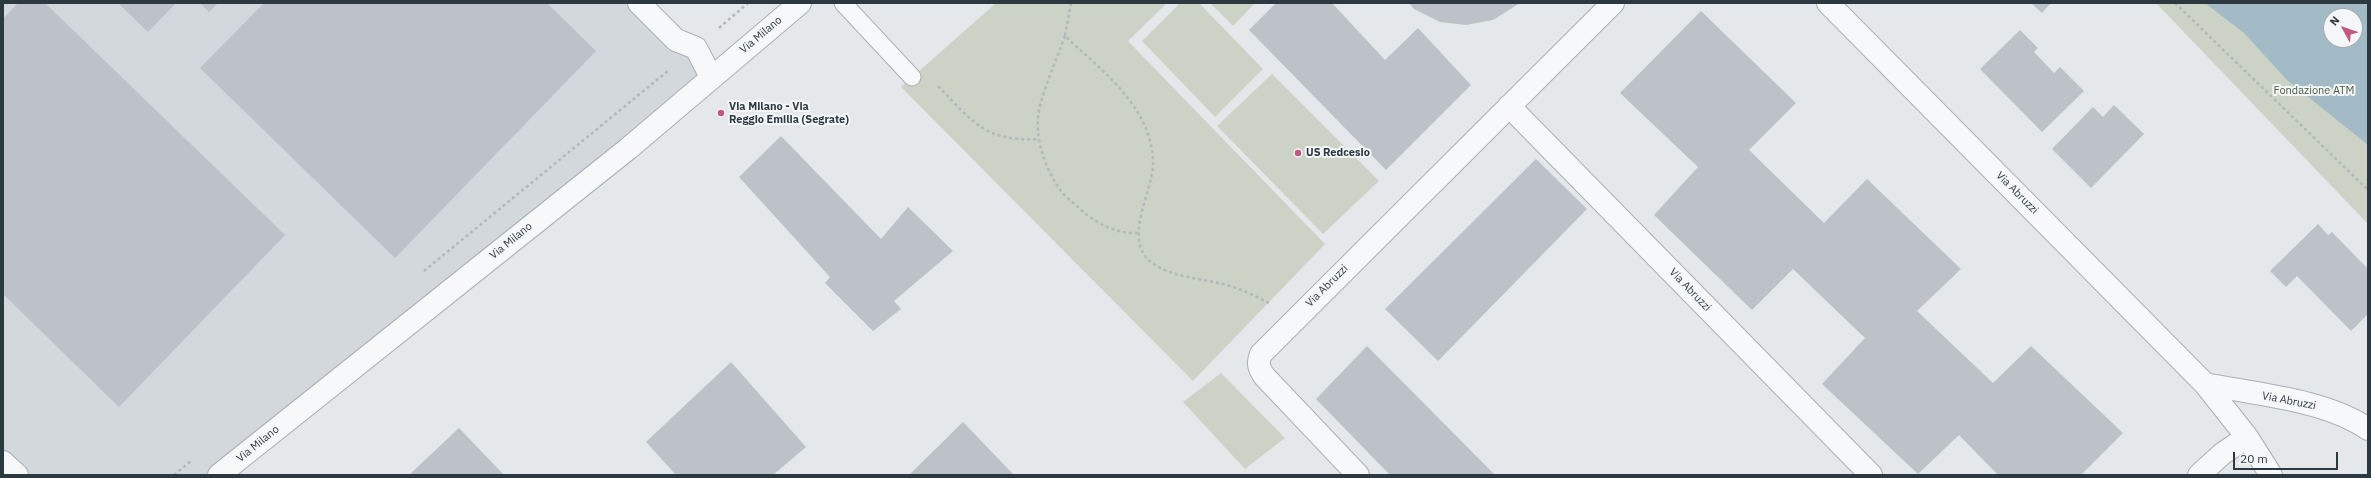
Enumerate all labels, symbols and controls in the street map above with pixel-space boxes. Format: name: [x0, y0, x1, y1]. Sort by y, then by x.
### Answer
north arrow: [2323, 8, 2363, 48]
text: N: [2327, 13, 2342, 28]
street label: Via Milano: [737, 14, 785, 56]
park label: Fondazione ATM: [2274, 84, 2354, 98]
place label: Via Milano - Via Reggio Emilia (Segrate): [729, 100, 849, 126]
marker: Via Milano - Via Reggio Emilia (Segrate): [716, 108, 726, 118]
place label: US Redcesio: [1306, 146, 1370, 160]
marker: US Redcesio: [1293, 148, 1303, 158]
street label: Via Abruzzi: [1993, 169, 2041, 217]
street label: Via Milano: [487, 220, 535, 262]
street label: Via Abruzzi: [1303, 262, 1351, 310]
street label: Via Abruzzi: [1666, 266, 1714, 314]
street label: Via Abruzzi: [2261, 389, 2317, 413]
street label: Via Milano: [234, 423, 282, 465]
scale bar: [2235, 444, 2340, 470]
text: 20 m: [2240, 451, 2268, 466]

